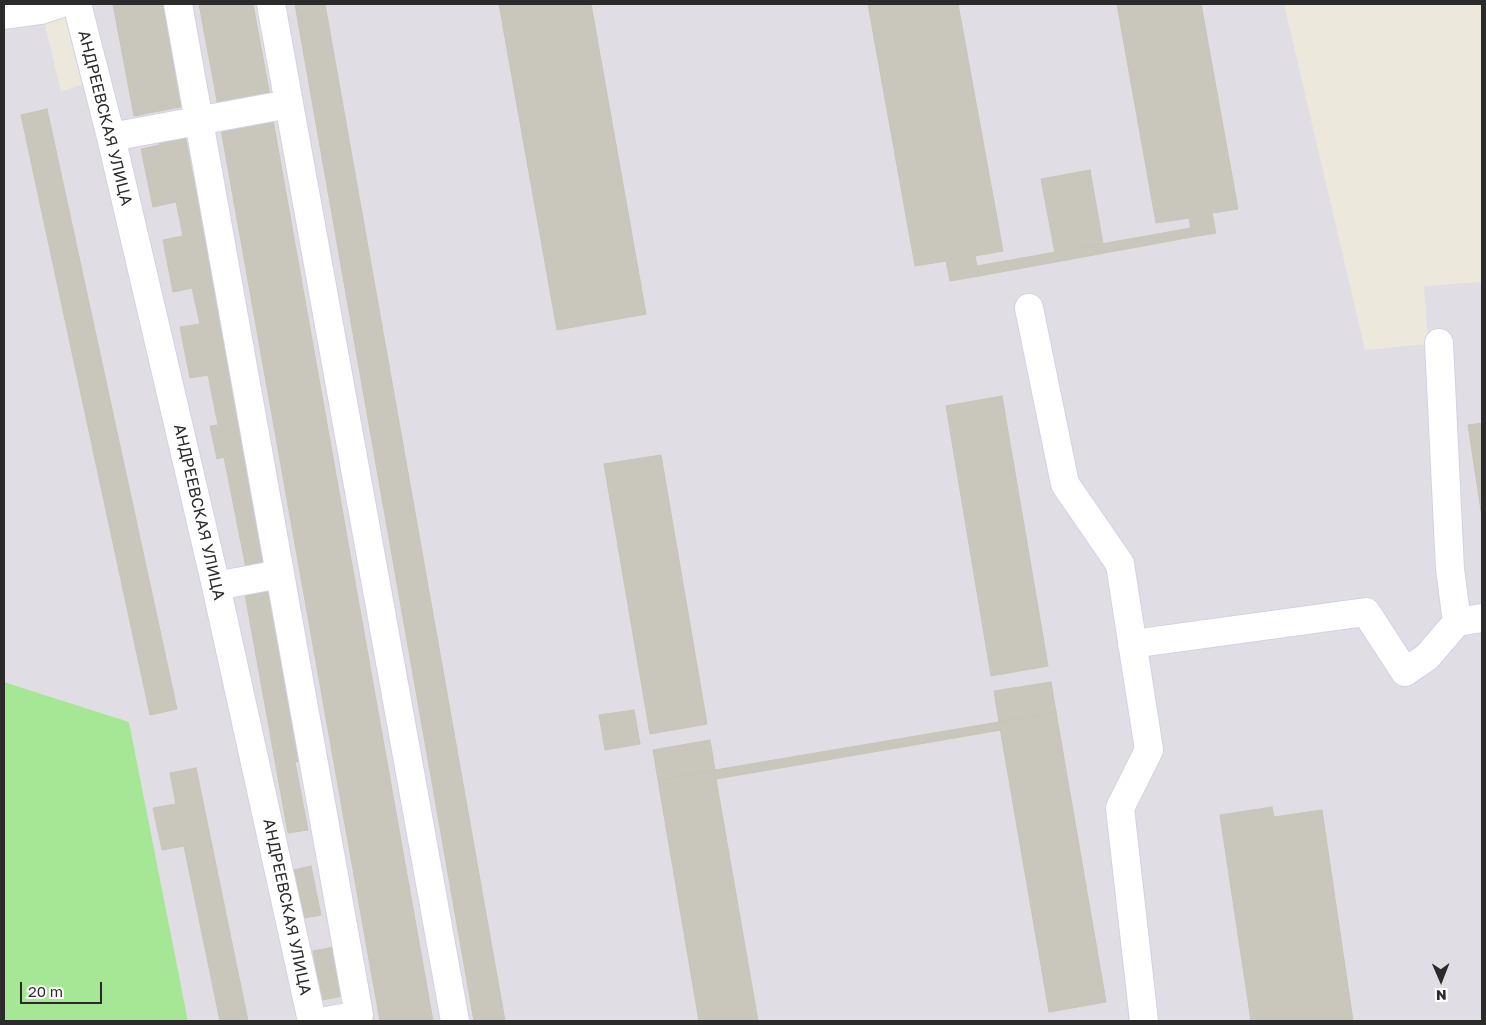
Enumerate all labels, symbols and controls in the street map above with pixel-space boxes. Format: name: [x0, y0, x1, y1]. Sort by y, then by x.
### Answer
street label: АНДРЕЕВСКАЯ УЛИЦА: [74, 28, 136, 208]
street label: АНДРЕЕВСКАЯ УЛИЦА: [169, 422, 229, 602]
street label: АНДРЕЕВСКАЯ УЛИЦА: [259, 817, 315, 997]
north arrow: [1416, 955, 1466, 1005]
scale bar: [22, 972, 105, 1004]
text: 20 m: [28, 982, 63, 1000]
text: N: [1436, 987, 1447, 1004]

